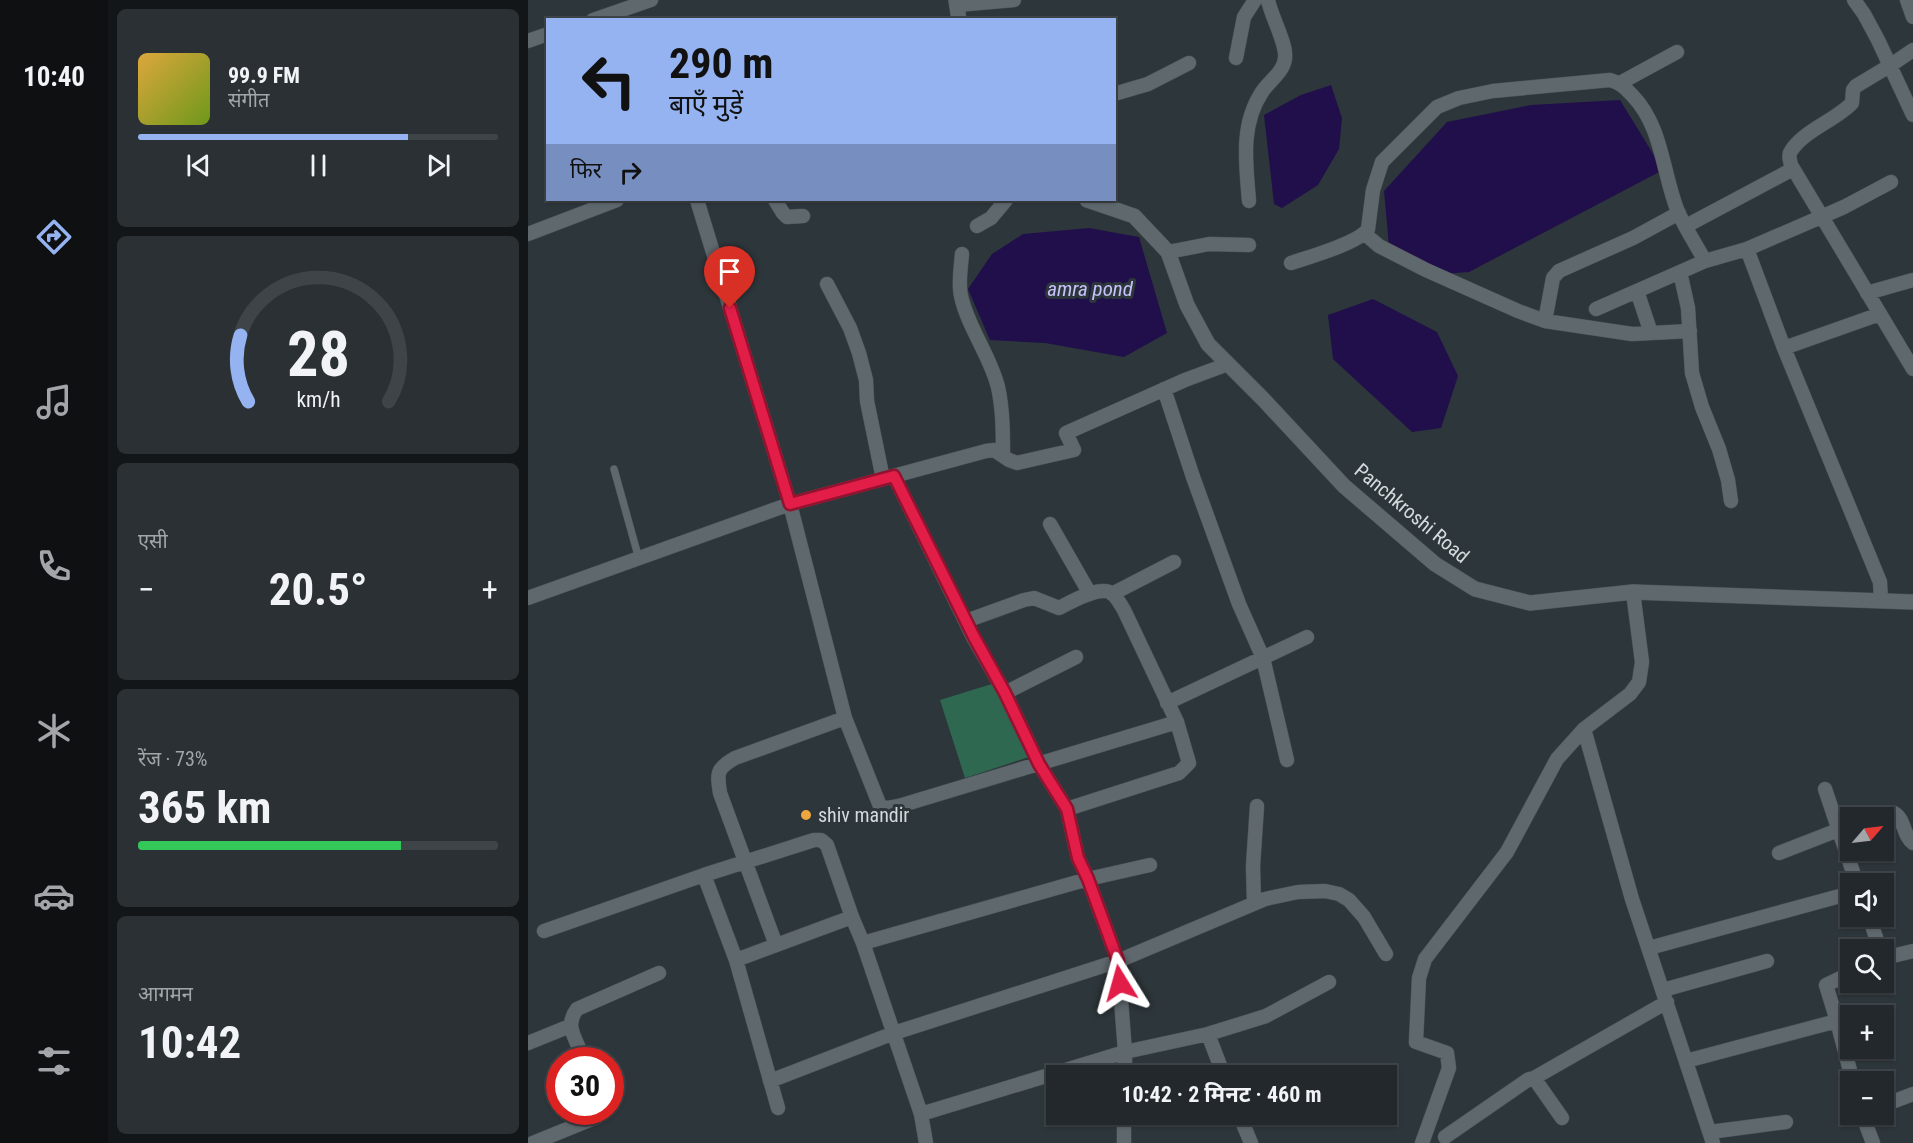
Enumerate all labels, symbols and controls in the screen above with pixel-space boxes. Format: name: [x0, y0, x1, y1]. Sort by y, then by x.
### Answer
text: 290 m: [669, 39, 774, 88]
icon: left: [570, 42, 648, 120]
text: 10:40: [23, 61, 85, 93]
text: 99.9 FM: [228, 63, 300, 88]
text: संगीत: [228, 88, 269, 112]
text: बाएँ मुड़ें: [669, 89, 743, 121]
icon: previous: [182, 149, 215, 182]
icon: pause: [302, 149, 335, 182]
icon: next: [422, 149, 455, 182]
icon: right: [614, 156, 647, 189]
text: फिर: [570, 158, 602, 183]
icon: directions: [33, 216, 75, 258]
pin: [704, 246, 755, 308]
icon: arrive: [713, 255, 746, 288]
water label: amra pond: [1047, 277, 1134, 301]
text: 28: [286, 318, 350, 391]
icon: music: [33, 381, 75, 423]
text: km/h: [296, 387, 340, 412]
street label: Panchkroshi Road: [1350, 458, 1474, 568]
text: एसी: [138, 529, 168, 553]
icon: phone: [33, 545, 75, 587]
text: 20.5°: [269, 563, 367, 616]
text: −: [138, 570, 155, 609]
text: +: [482, 570, 498, 609]
icon: climate: [33, 710, 75, 752]
text: रेंज · 73%: [138, 747, 207, 771]
text: 365 km: [138, 781, 271, 834]
place label: shiv mandir: [818, 803, 909, 827]
north arrow: [1840, 807, 1894, 861]
map controls: [1840, 807, 1894, 1125]
marker: shiv mandir: [799, 808, 813, 822]
button: sound: [1840, 873, 1894, 927]
icon: car: [33, 875, 75, 917]
button: search: [1840, 939, 1894, 993]
position arrow: [1088, 951, 1152, 1015]
text: आगमन: [138, 982, 193, 1006]
button: +: [1840, 1005, 1894, 1059]
text: 10:42: [138, 1016, 241, 1069]
icon: filters: [33, 1040, 75, 1082]
speed limit sign: 30: [546, 1047, 624, 1125]
button: −: [1840, 1071, 1894, 1125]
text: 10:42 · 2 मिनट · 460 m: [1121, 1082, 1322, 1107]

